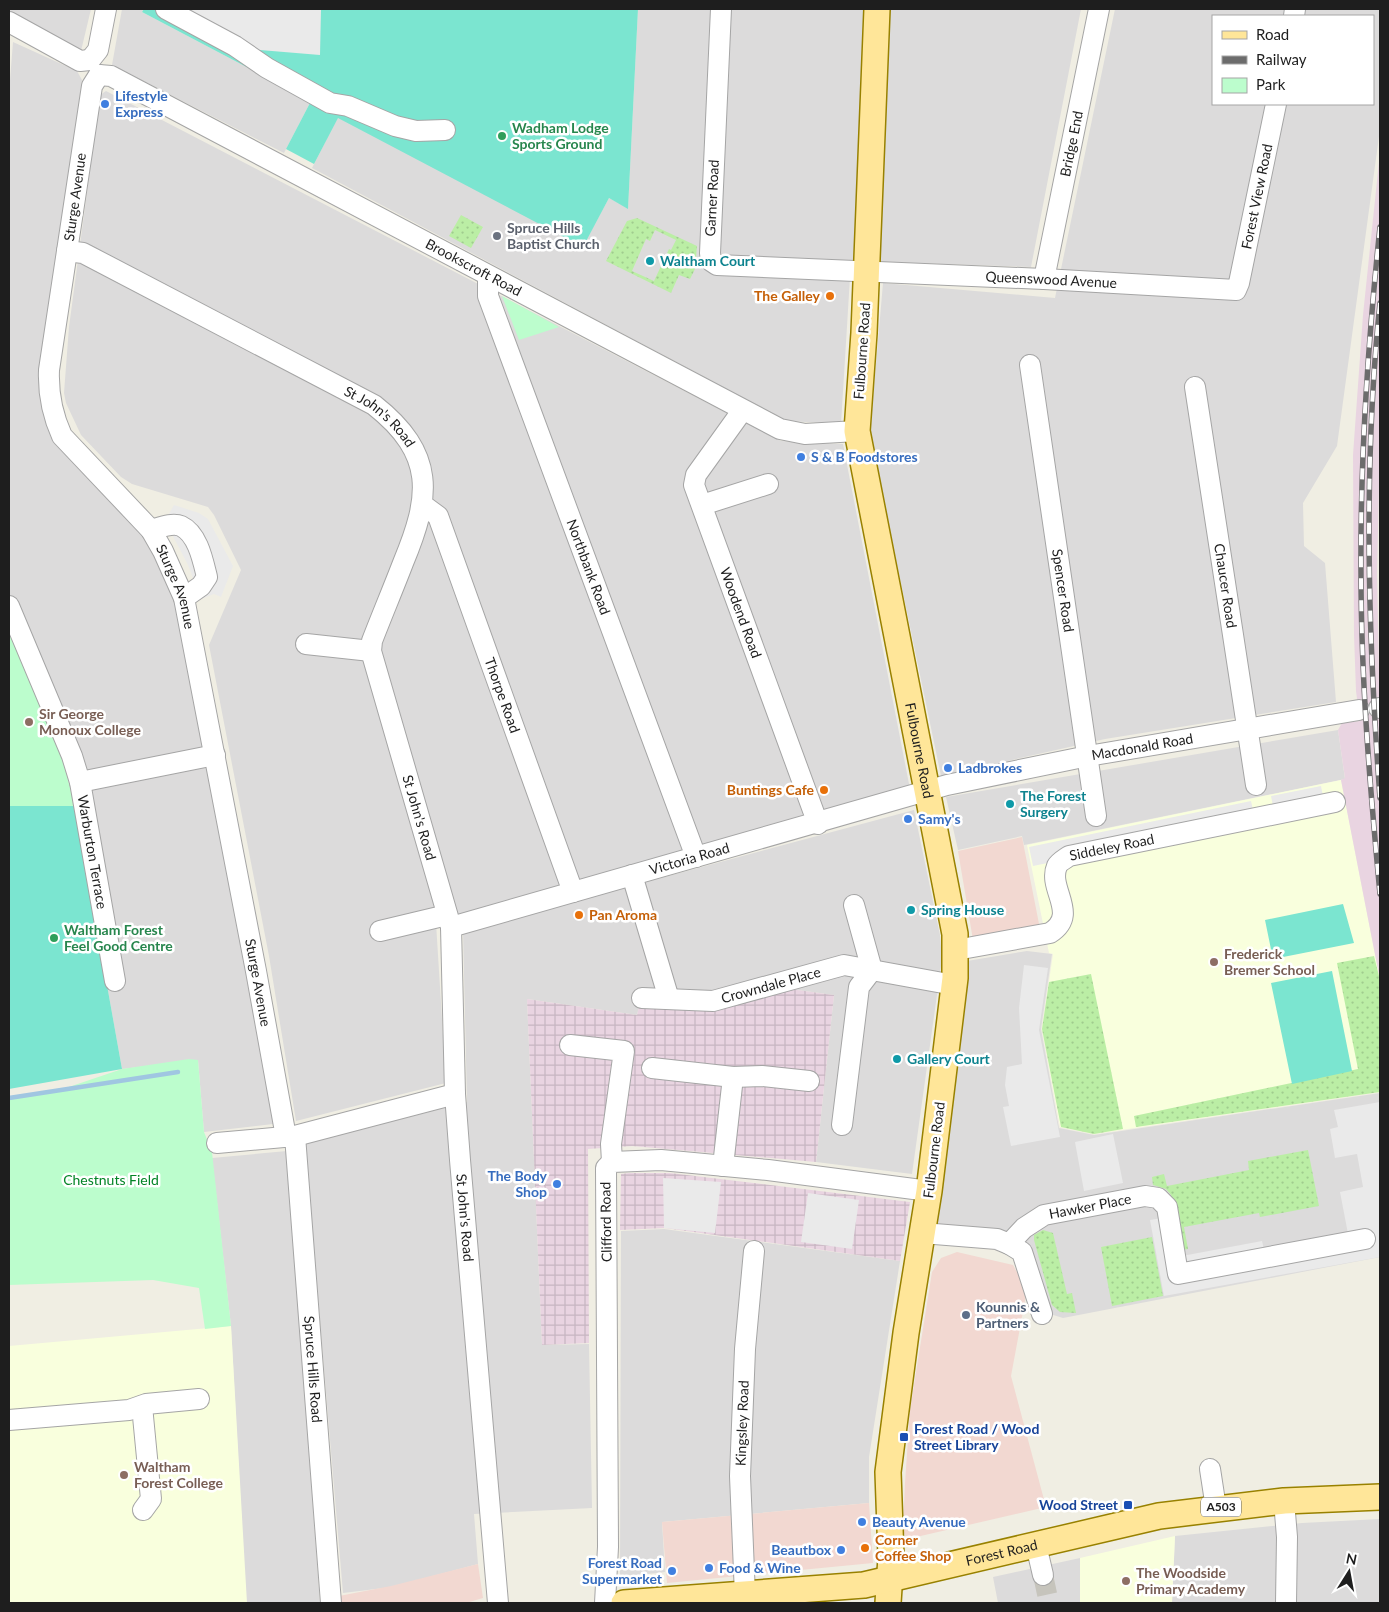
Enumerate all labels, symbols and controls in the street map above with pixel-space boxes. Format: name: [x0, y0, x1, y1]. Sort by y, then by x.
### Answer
legend: [1212, 15, 1374, 105]
text: Road: [1256, 25, 1289, 43]
text: Railway: [1256, 50, 1307, 68]
text: Park: [1256, 75, 1286, 93]
place label: Lifestyle Express: [115, 87, 168, 120]
marker: Lifestyle Express: [99, 98, 111, 110]
street label: Bridge End: [1056, 109, 1086, 178]
place label: Wadham Lodge Sports Ground: [512, 119, 609, 152]
marker: Wadham Lodge Sports Ground: [496, 130, 508, 142]
street label: Forest View Road: [1237, 142, 1276, 251]
street label: Sturge Avenue: [60, 152, 89, 242]
street label: Garner Road: [701, 159, 722, 237]
place label: Spruce Hills Baptist Church: [507, 219, 600, 252]
marker: Spruce Hills Baptist Church: [491, 230, 503, 242]
street label: Brookscroft Road: [423, 235, 525, 299]
place label: Waltham Court: [660, 252, 756, 269]
marker: Waltham Court: [644, 255, 656, 267]
street label: Queenswood Avenue: [985, 267, 1117, 291]
place label: The Galley: [754, 287, 821, 304]
marker: The Galley: [824, 290, 836, 302]
street label: Fulbourne Road: [850, 302, 873, 400]
street label: St John's Road: [341, 382, 419, 450]
place label: S & B Foodstores: [811, 448, 918, 465]
marker: S & B Foodstores: [795, 451, 807, 463]
street label: Northbank Road: [563, 517, 614, 617]
street label: Sturge Avenue: [153, 541, 199, 630]
street label: Chaucer Road: [1211, 542, 1241, 629]
street label: Spencer Road: [1049, 548, 1078, 633]
street label: Woodend Road: [717, 565, 766, 660]
street label: Thorpe Road: [481, 655, 524, 735]
street label: Fulbourne Road: [902, 701, 937, 800]
place label: Sir George Monoux College: [39, 705, 141, 738]
marker: Sir George Monoux College: [23, 716, 35, 728]
street label: Macdonald Road: [1090, 729, 1194, 763]
place label: Ladbrokes: [958, 759, 1022, 776]
marker: Ladbrokes: [942, 762, 954, 774]
street label: St John's Road: [399, 773, 440, 862]
place label: Buntings Cafe: [727, 781, 815, 798]
marker: Buntings Cafe: [818, 784, 830, 796]
place label: The Forest Surgery: [1020, 787, 1087, 820]
street label: Warburton Terrace: [74, 794, 111, 910]
marker: The Forest Surgery: [1004, 798, 1016, 810]
place label: Samy's: [918, 810, 961, 827]
marker: Samy's: [902, 813, 914, 825]
street label: Siddeley Road: [1068, 830, 1156, 864]
street label: Victoria Road: [647, 839, 731, 878]
place label: Spring House: [921, 901, 1005, 918]
marker: Spring House: [905, 904, 917, 916]
place label: Pan Aroma: [589, 906, 657, 923]
marker: Pan Aroma: [573, 909, 585, 921]
place label: Waltham Forest Feel Good Centre: [64, 921, 173, 954]
marker: Waltham Forest Feel Good Centre: [48, 932, 60, 944]
street label: Sturge Avenue: [242, 937, 275, 1028]
place label: Frederick Bremer School: [1224, 945, 1315, 978]
marker: Frederick Bremer School: [1208, 956, 1220, 968]
street label: Crowndale Place: [719, 963, 822, 1006]
place label: Gallery Court: [907, 1050, 991, 1067]
marker: Gallery Court: [891, 1053, 903, 1065]
street label: Fulbourne Road: [919, 1101, 948, 1199]
place label: The Body Shop: [487, 1167, 548, 1200]
park label: Chestnuts Field: [63, 1171, 159, 1188]
street label: St John's Road: [453, 1173, 478, 1262]
marker: The Body Shop: [551, 1178, 563, 1190]
street label: Clifford Road: [596, 1182, 615, 1262]
street label: Hawker Place: [1047, 1190, 1133, 1222]
place label: Kounnis & Partners: [976, 1298, 1041, 1331]
marker: Kounnis & Partners: [960, 1309, 972, 1321]
street label: Spruce Hills Road: [301, 1315, 326, 1423]
street label: Kingsley Road: [731, 1380, 752, 1466]
place label: Forest Road / Wood Street Library: [914, 1420, 1039, 1453]
marker: Forest Road / Wood Street Library: [898, 1431, 910, 1443]
place label: Waltham Forest College: [134, 1458, 223, 1491]
marker: Waltham Forest College: [118, 1469, 130, 1481]
place label: Wood Street: [1039, 1496, 1119, 1513]
road number: A503: [1201, 1498, 1241, 1516]
marker: Wood Street: [1122, 1499, 1134, 1511]
place label: Beauty Avenue: [872, 1513, 966, 1530]
marker: Beauty Avenue: [856, 1516, 868, 1528]
place label: Corner Coffee Shop: [875, 1531, 951, 1564]
street label: Forest Road: [964, 1536, 1039, 1569]
place label: Beautbox: [771, 1541, 832, 1558]
marker: Corner Coffee Shop: [859, 1542, 871, 1554]
marker: Beautbox: [835, 1544, 847, 1556]
north arrow: [1324, 1547, 1374, 1597]
text: N: [1345, 1549, 1358, 1568]
place label: Forest Road Supermarket: [582, 1554, 663, 1587]
place label: Food & Wine: [719, 1559, 801, 1576]
marker: Food & Wine: [703, 1562, 715, 1574]
place label: The Woodside Primary Academy: [1136, 1564, 1246, 1597]
marker: Forest Road Supermarket: [666, 1565, 678, 1577]
marker: The Woodside Primary Academy: [1120, 1575, 1132, 1587]

